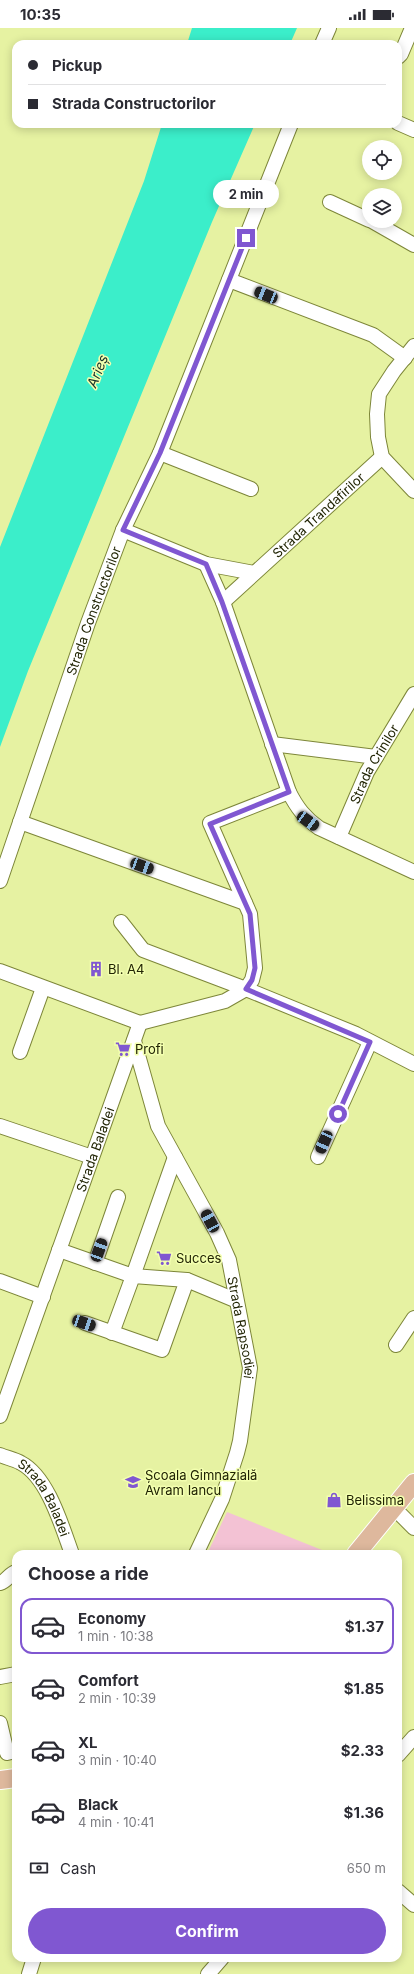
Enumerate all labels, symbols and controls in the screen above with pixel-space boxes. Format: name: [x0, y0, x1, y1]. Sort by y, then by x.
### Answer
text: 10:35: [20, 5, 61, 24]
text: Pickup: [52, 56, 102, 75]
text: Strada Constructorilor: [52, 94, 216, 113]
map controls: [362, 140, 402, 228]
button: locate: [362, 140, 402, 180]
callout: 2 min: [213, 180, 279, 208]
text: 2 min: [229, 186, 263, 202]
button: layers: [362, 188, 402, 228]
route end: [237, 229, 255, 247]
car: [253, 285, 279, 305]
water label: Arieș: [82, 352, 112, 391]
street label: Strada Trandafirilor: [269, 469, 368, 561]
street label: Strada Constructorilor: [63, 544, 124, 677]
street label: Strada Crinilor: [346, 721, 402, 806]
car: [295, 809, 321, 833]
car: [129, 856, 155, 876]
building icon: Bl. A4: [87, 960, 105, 978]
place label: Bl. A4: [108, 961, 144, 977]
supermarket icon: Profi: [114, 1040, 132, 1058]
place label: Profi: [135, 1041, 164, 1057]
street label: Strada Baladei: [73, 1105, 117, 1194]
route start: [329, 1105, 347, 1123]
car: [314, 1129, 334, 1155]
car: [199, 1208, 221, 1234]
car: [89, 1237, 109, 1263]
supermarket icon: Succes: [155, 1249, 173, 1267]
place label: Succes: [176, 1250, 221, 1266]
street label: Strada Rapsodiei: [224, 1275, 258, 1380]
car: [71, 1313, 97, 1333]
street label: Strada Baladei: [15, 1455, 73, 1538]
place label: Școala Gimnazială Avram Iancu: [145, 1467, 257, 1498]
school or university icon: Școala Gimnazială Avram Iancu: [124, 1473, 142, 1491]
shop icon: Belissima: [325, 1491, 343, 1509]
place label: Belissima: [346, 1492, 404, 1508]
text: Choose a ride: [28, 1563, 149, 1584]
icon: car: [30, 1608, 66, 1644]
text: Economy: [78, 1609, 146, 1628]
text: $1.37: [345, 1617, 384, 1636]
text: 1 min · 10:38: [78, 1628, 154, 1644]
icon: car: [30, 1670, 66, 1706]
text: Comfort: [78, 1671, 139, 1690]
text: $1.85: [344, 1679, 384, 1698]
text: 2 min · 10:39: [78, 1690, 156, 1706]
icon: car: [30, 1732, 66, 1768]
text: XL: [78, 1733, 98, 1752]
text: $2.33: [341, 1741, 384, 1760]
text: 3 min · 10:40: [78, 1752, 157, 1768]
icon: car: [30, 1794, 66, 1830]
text: Black: [78, 1795, 118, 1814]
text: $1.36: [344, 1803, 384, 1822]
text: 4 min · 10:41: [78, 1814, 154, 1830]
icon: cash: [28, 1857, 50, 1879]
text: Cash: [60, 1859, 96, 1878]
text: 650 m: [347, 1860, 386, 1876]
button: Confirm: [28, 1908, 386, 1954]

